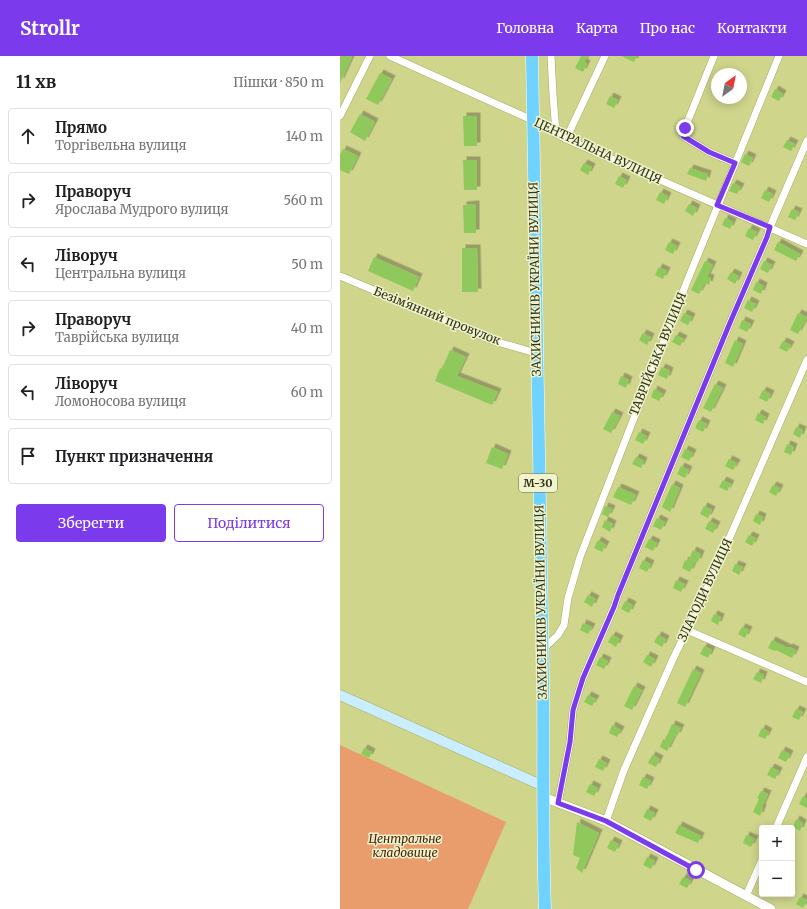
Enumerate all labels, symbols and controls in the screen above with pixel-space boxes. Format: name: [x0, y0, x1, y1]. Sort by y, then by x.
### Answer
text: Strollr: [20, 16, 80, 40]
text: Головна: [496, 19, 554, 37]
text: Карта: [576, 19, 618, 37]
text: Про нас: [640, 19, 695, 37]
text: Контакти: [717, 19, 787, 37]
north arrow: [711, 68, 747, 104]
text: 11 хв: [16, 71, 56, 93]
text: Пішки · 850 m: [233, 74, 324, 91]
street label: ЦЕНТРАЛЬНА ВУЛИЦЯ: [532, 114, 665, 187]
text: Прямо: [55, 118, 107, 137]
route end: [676, 119, 694, 137]
icon: ahead: [17, 125, 39, 147]
text: 140 m: [286, 128, 323, 145]
text: Торгівельна вулиця: [55, 137, 187, 154]
street label: ЗАХИСНИКІВ УКРАЇНИ ВУЛИЦЯ: [525, 181, 544, 376]
text: Праворуч: [55, 182, 131, 201]
icon: right: [17, 189, 39, 211]
text: 560 m: [283, 192, 323, 209]
text: Ярослава Мудрого вулиця: [55, 201, 228, 218]
text: Ліворуч: [55, 246, 118, 265]
icon: left: [17, 253, 39, 275]
text: 50 m: [291, 256, 323, 273]
text: Центральна вулиця: [55, 265, 186, 282]
street label: Безімʼянний провулок: [371, 283, 503, 348]
street label: ТАВРІЙСЬКА ВУЛИЦЯ: [626, 289, 689, 418]
text: Праворуч: [55, 310, 131, 329]
icon: right: [17, 317, 39, 339]
text: 40 m: [291, 320, 323, 337]
text: Таврійська вулиця: [55, 329, 179, 346]
text: Ліворуч: [55, 374, 118, 393]
icon: left: [17, 381, 39, 403]
text: 60 m: [291, 384, 323, 401]
text: Ломоносова вулиця: [55, 393, 186, 410]
icon: arrive: [17, 445, 39, 467]
text: Пункт призначення: [55, 447, 213, 466]
road number: М-30: [519, 474, 557, 492]
button: Зберегти: [16, 504, 166, 542]
button: Поділитися: [174, 504, 324, 542]
street label: ЗАХИСНИКІВ УКРАЇНИ ВУЛИЦЯ: [531, 504, 550, 699]
street label: ЗЛАГОДИ ВУЛИЦЯ: [674, 535, 735, 644]
map controls: [759, 825, 795, 897]
button: +: [759, 825, 795, 861]
park label: Центральне кладовище: [368, 831, 442, 860]
route start: [687, 861, 705, 879]
button: −: [759, 861, 795, 897]

